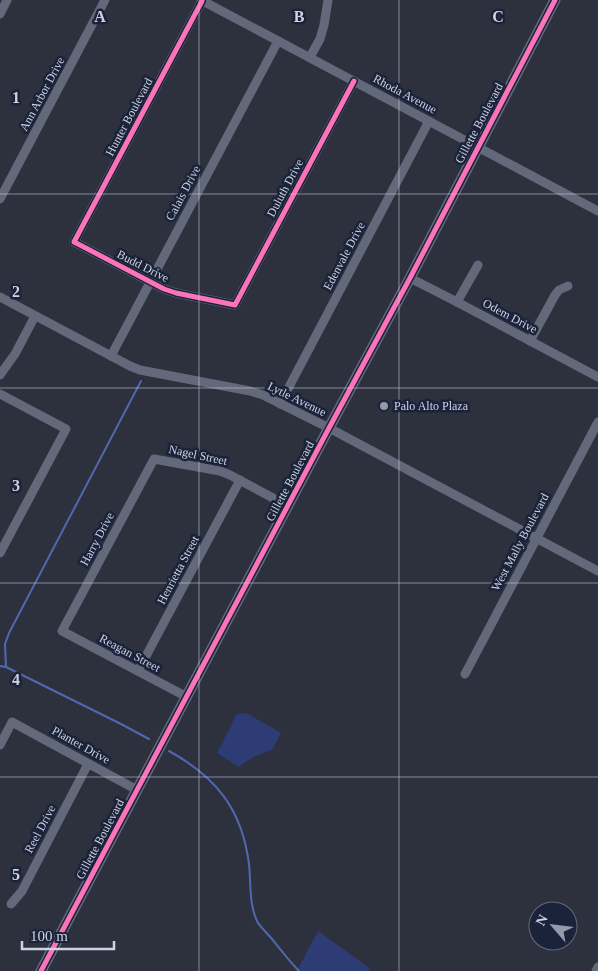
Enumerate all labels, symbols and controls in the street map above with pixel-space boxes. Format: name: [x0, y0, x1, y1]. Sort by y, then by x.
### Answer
text: A: [94, 8, 106, 25]
text: B: [294, 8, 305, 25]
text: C: [492, 8, 504, 25]
street label: Ann Arbor Drive: [17, 55, 67, 133]
street label: Rhoda Avenue: [371, 71, 439, 117]
street label: Hunter Boulevard: [103, 76, 155, 158]
street label: Gillette Boulevard: [452, 80, 506, 166]
text: 1: [12, 89, 20, 106]
street label: Duluth Drive: [264, 157, 306, 219]
street label: Calais Drive: [163, 163, 203, 223]
street label: Edenvale Drive: [320, 220, 368, 292]
street label: Budd Drive: [115, 247, 171, 285]
text: 2: [12, 283, 20, 300]
street label: Odem Drive: [480, 296, 540, 336]
street label: Lytle Avenue: [265, 379, 329, 419]
place label: Palo Alto Plaza: [394, 399, 469, 413]
marker: Palo Alto Plaza: [378, 400, 390, 412]
street label: Gillette Boulevard: [263, 438, 317, 524]
street label: Nagel Street: [167, 442, 229, 468]
text: 3: [12, 477, 20, 494]
street label: West Mally Boulevard: [488, 491, 552, 593]
street label: Harry Drive: [77, 510, 117, 568]
street label: Henrietta Street: [154, 533, 202, 607]
street label: Reagan Street: [97, 631, 163, 675]
text: 4: [12, 671, 20, 688]
street label: Planter Drive: [49, 723, 113, 767]
street label: Gillette Boulevard: [73, 796, 127, 882]
street label: Reel Drive: [22, 803, 58, 855]
text: 5: [12, 866, 20, 883]
north arrow: [528, 901, 578, 951]
text: N: [533, 912, 551, 928]
scale bar: [22, 918, 115, 950]
text: 100 m: [30, 928, 68, 944]

